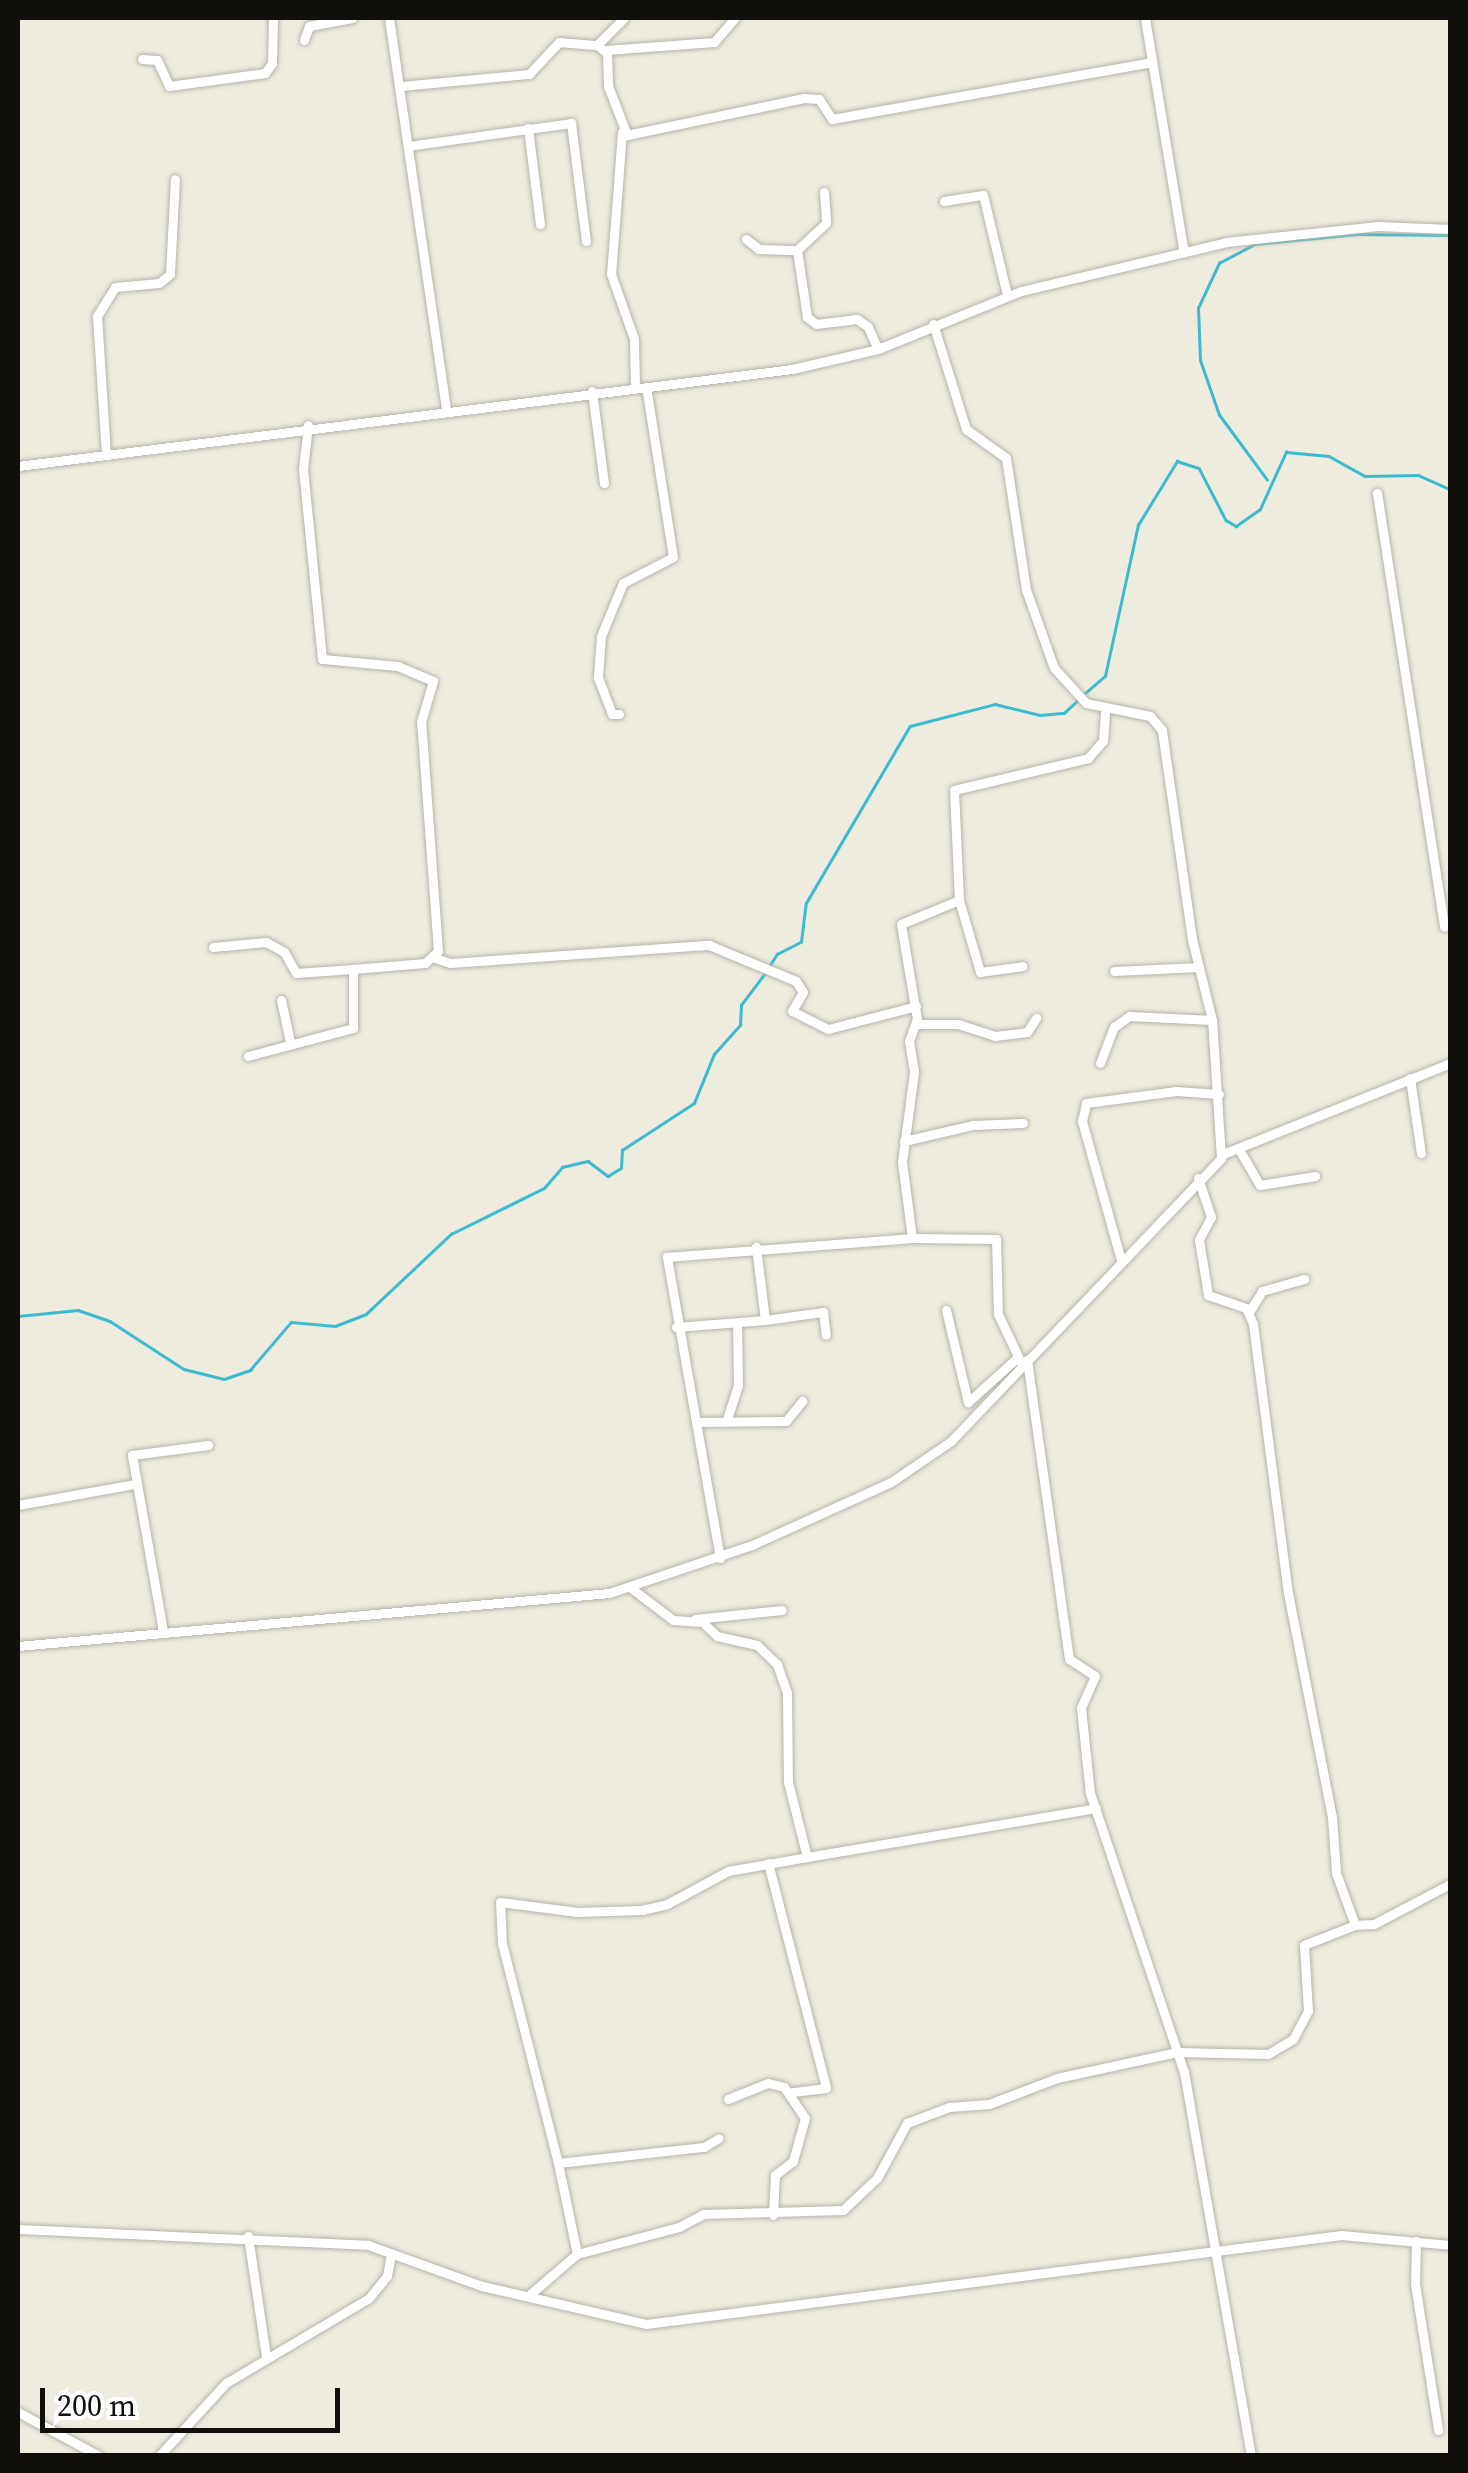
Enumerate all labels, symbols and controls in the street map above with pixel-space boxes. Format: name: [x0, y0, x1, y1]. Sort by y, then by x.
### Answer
scale bar: [45, 2368, 345, 2430]
text: 200 m: [57, 2385, 136, 2426]

